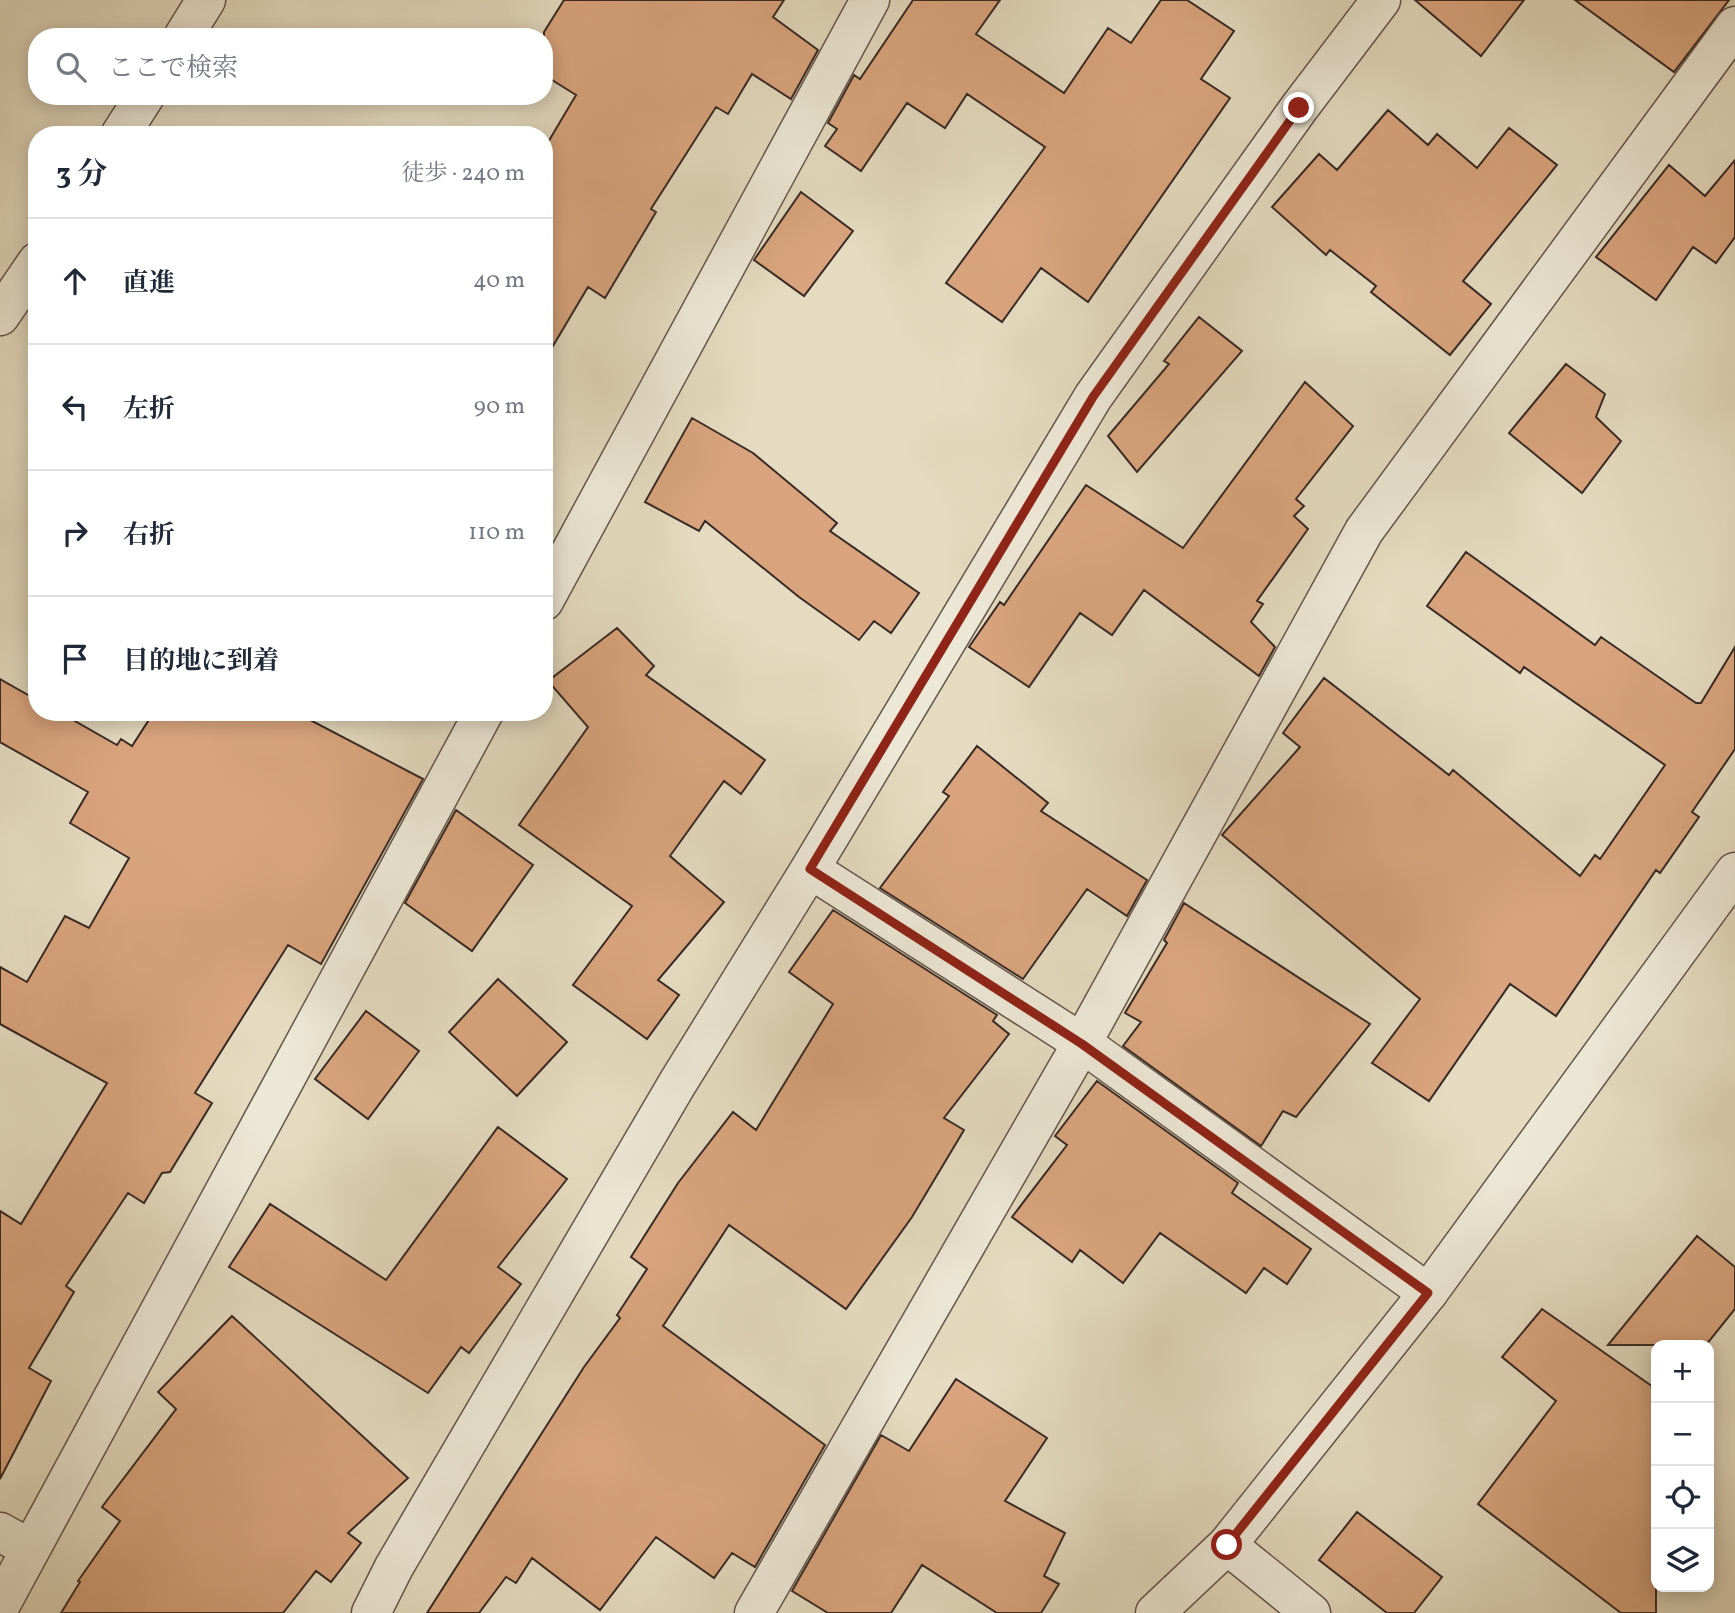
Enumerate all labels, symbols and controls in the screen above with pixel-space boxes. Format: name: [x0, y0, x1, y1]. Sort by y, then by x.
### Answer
search box: [28, 28, 553, 105]
icon: search: [52, 48, 90, 86]
text: ここで検索: [108, 51, 238, 87]
route end: [1283, 92, 1314, 123]
text: 3 分: [56, 154, 107, 196]
text: 徒歩 · 240 m: [402, 158, 525, 190]
icon: ahead: [56, 262, 94, 300]
text: 40 m: [473, 265, 525, 297]
text: 直進: [123, 266, 175, 302]
icon: left: [56, 388, 94, 426]
text: 90 m: [474, 391, 525, 423]
text: 左折: [123, 392, 175, 428]
icon: right: [56, 514, 94, 552]
text: 110 m: [468, 517, 525, 549]
text: 右折: [123, 518, 175, 554]
icon: arrive: [56, 640, 94, 678]
text: 目的地に到着: [123, 644, 279, 680]
map controls: [1651, 1340, 1714, 1592]
button: +: [1651, 1340, 1714, 1403]
button: −: [1651, 1403, 1714, 1466]
button: locate: [1651, 1466, 1714, 1529]
route start: [1211, 1529, 1242, 1560]
button: layers: [1651, 1529, 1714, 1592]

